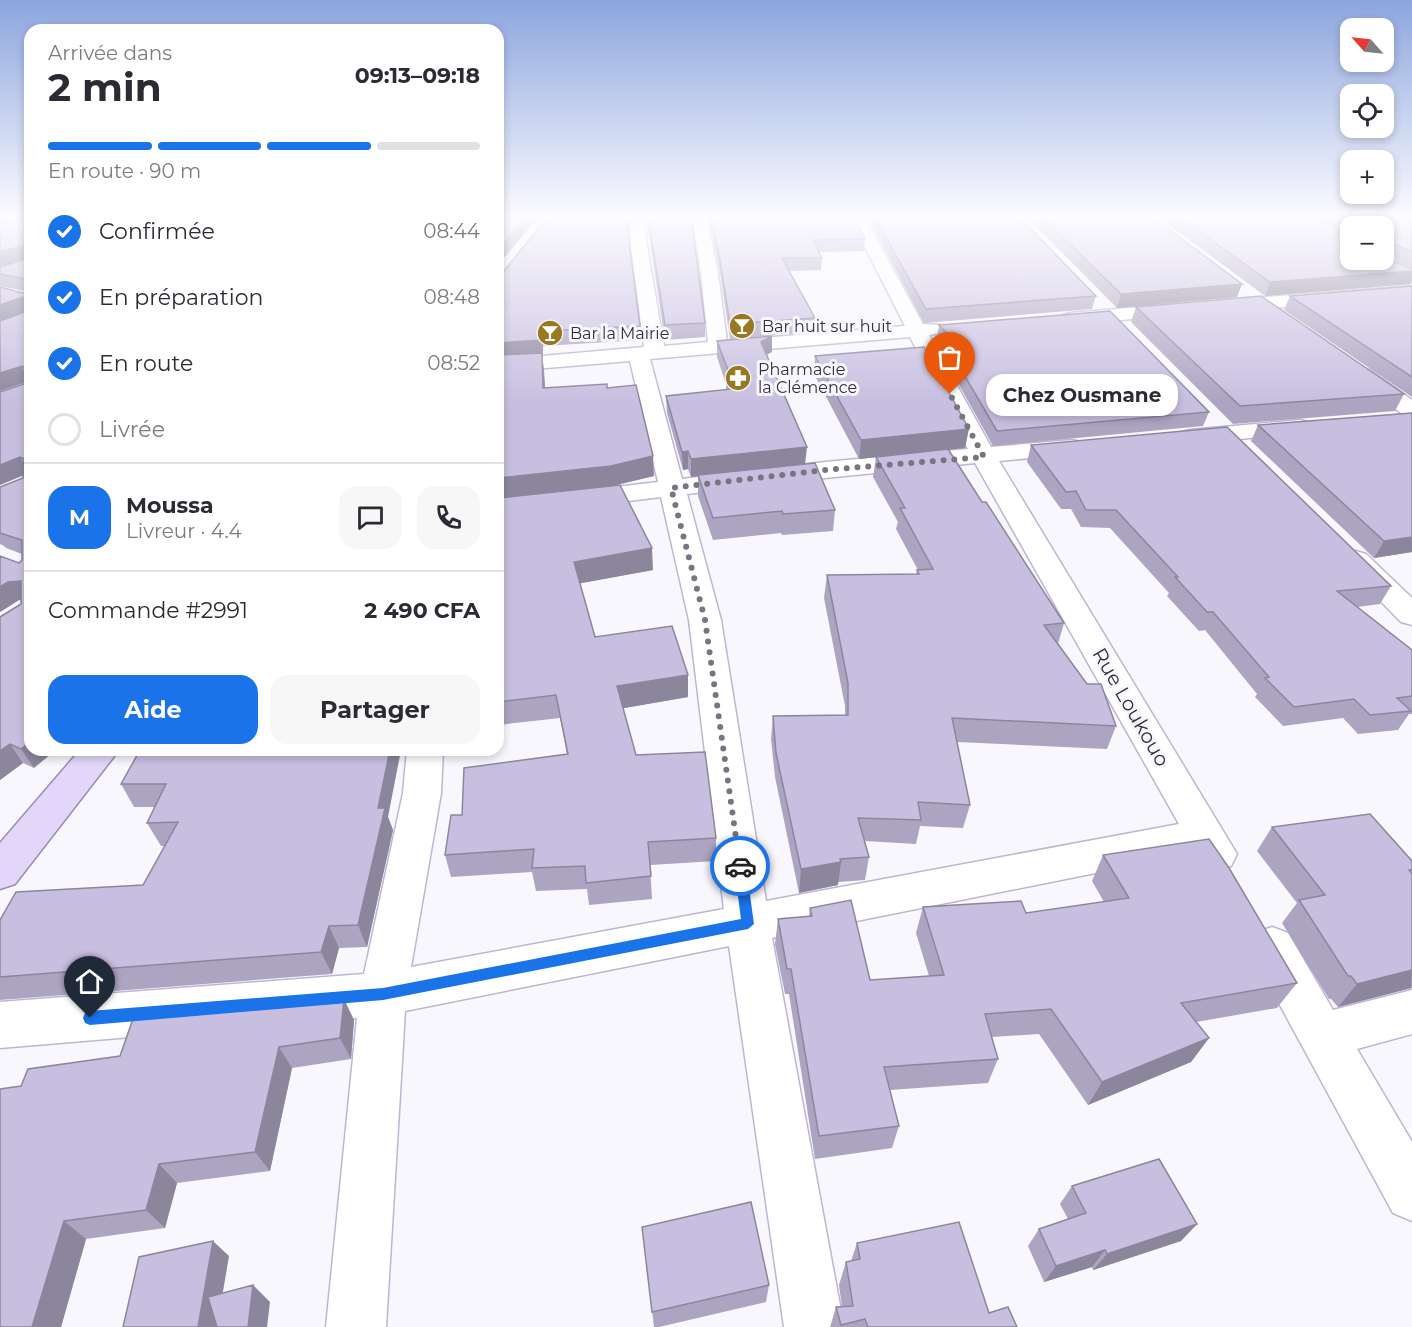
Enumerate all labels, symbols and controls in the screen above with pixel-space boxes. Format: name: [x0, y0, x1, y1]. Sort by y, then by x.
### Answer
north arrow: [1340, 18, 1394, 72]
map controls: [1340, 18, 1394, 270]
text: Arrivée dans: [48, 41, 172, 65]
text: 09:13–09:18: [355, 62, 480, 89]
text: 2 min: [48, 63, 162, 111]
button: locate: [1340, 84, 1394, 138]
button: +: [1340, 150, 1394, 204]
text: En route · 90 m: [48, 159, 201, 183]
icon: check: [48, 215, 81, 248]
button: −: [1340, 216, 1394, 270]
text: Confirmée: [99, 218, 215, 245]
text: 08:44: [423, 219, 480, 243]
icon: check: [48, 281, 81, 314]
text: En préparation: [99, 284, 263, 311]
text: 08:48: [424, 285, 480, 309]
bar icon: Bar huit sur huit: [727, 311, 757, 341]
place label: Bar huit sur huit: [762, 317, 892, 336]
bar icon: Bar la Mairie: [535, 318, 565, 348]
place label: Bar la Mairie: [570, 324, 669, 343]
pin: [924, 332, 975, 394]
icon: bag: [933, 341, 966, 374]
icon: check: [48, 347, 81, 380]
text: En route: [99, 350, 193, 377]
text: 08:52: [427, 351, 480, 375]
place label: Pharmacie la Clémence: [758, 360, 857, 397]
pharmacy icon: Pharmacie la Clémence: [723, 363, 753, 393]
callout: Chez Ousmane: [986, 373, 1178, 415]
text: Chez Ousmane: [1003, 383, 1161, 407]
text: Livrée: [99, 416, 165, 443]
button: chat: [339, 486, 402, 549]
button: phone: [417, 486, 480, 549]
text: Moussa: [126, 492, 213, 519]
text: M: [69, 504, 90, 531]
text: Livreur · 4.4: [126, 519, 242, 543]
text: Commande #2991: [48, 597, 248, 624]
text: 2 490 CFA: [364, 597, 480, 624]
street label: Rue Loukouo: [1087, 643, 1175, 771]
button: Aide: [48, 675, 258, 744]
button: Partager: [270, 675, 480, 744]
courier: [710, 836, 770, 896]
icon: car: [724, 850, 757, 883]
pin: [64, 956, 115, 1018]
icon: home: [73, 965, 106, 998]

